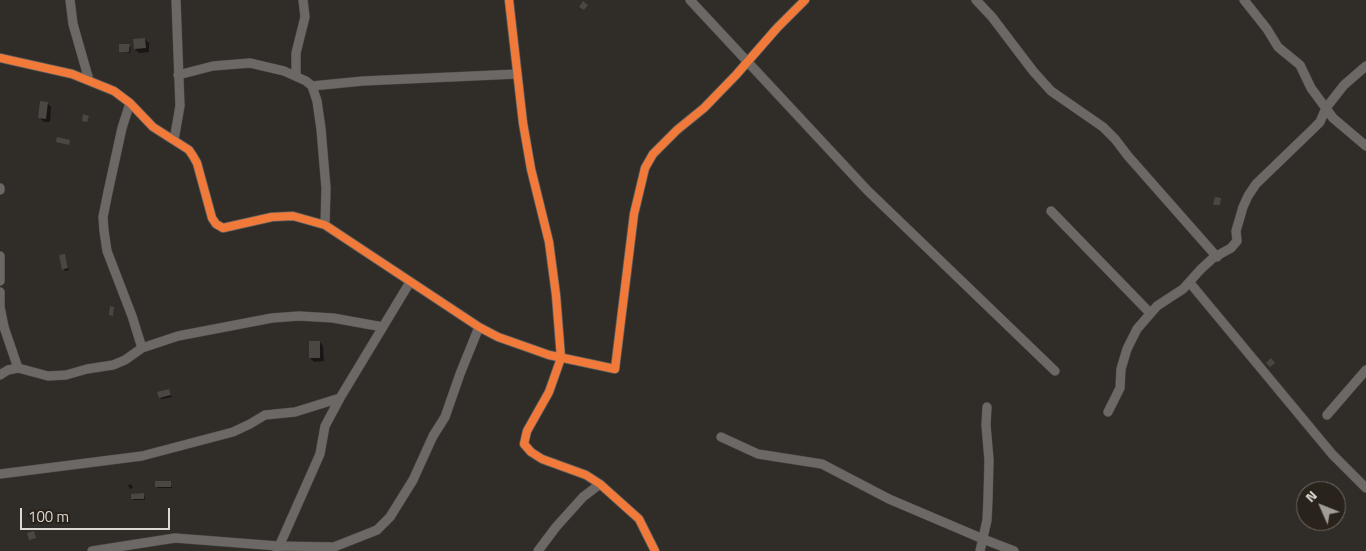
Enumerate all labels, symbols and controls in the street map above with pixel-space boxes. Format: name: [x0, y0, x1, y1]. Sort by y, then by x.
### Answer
north arrow: [1296, 481, 1346, 531]
text: N: [1300, 485, 1321, 507]
scale bar: [22, 498, 172, 530]
text: 100 m: [28, 505, 69, 528]

